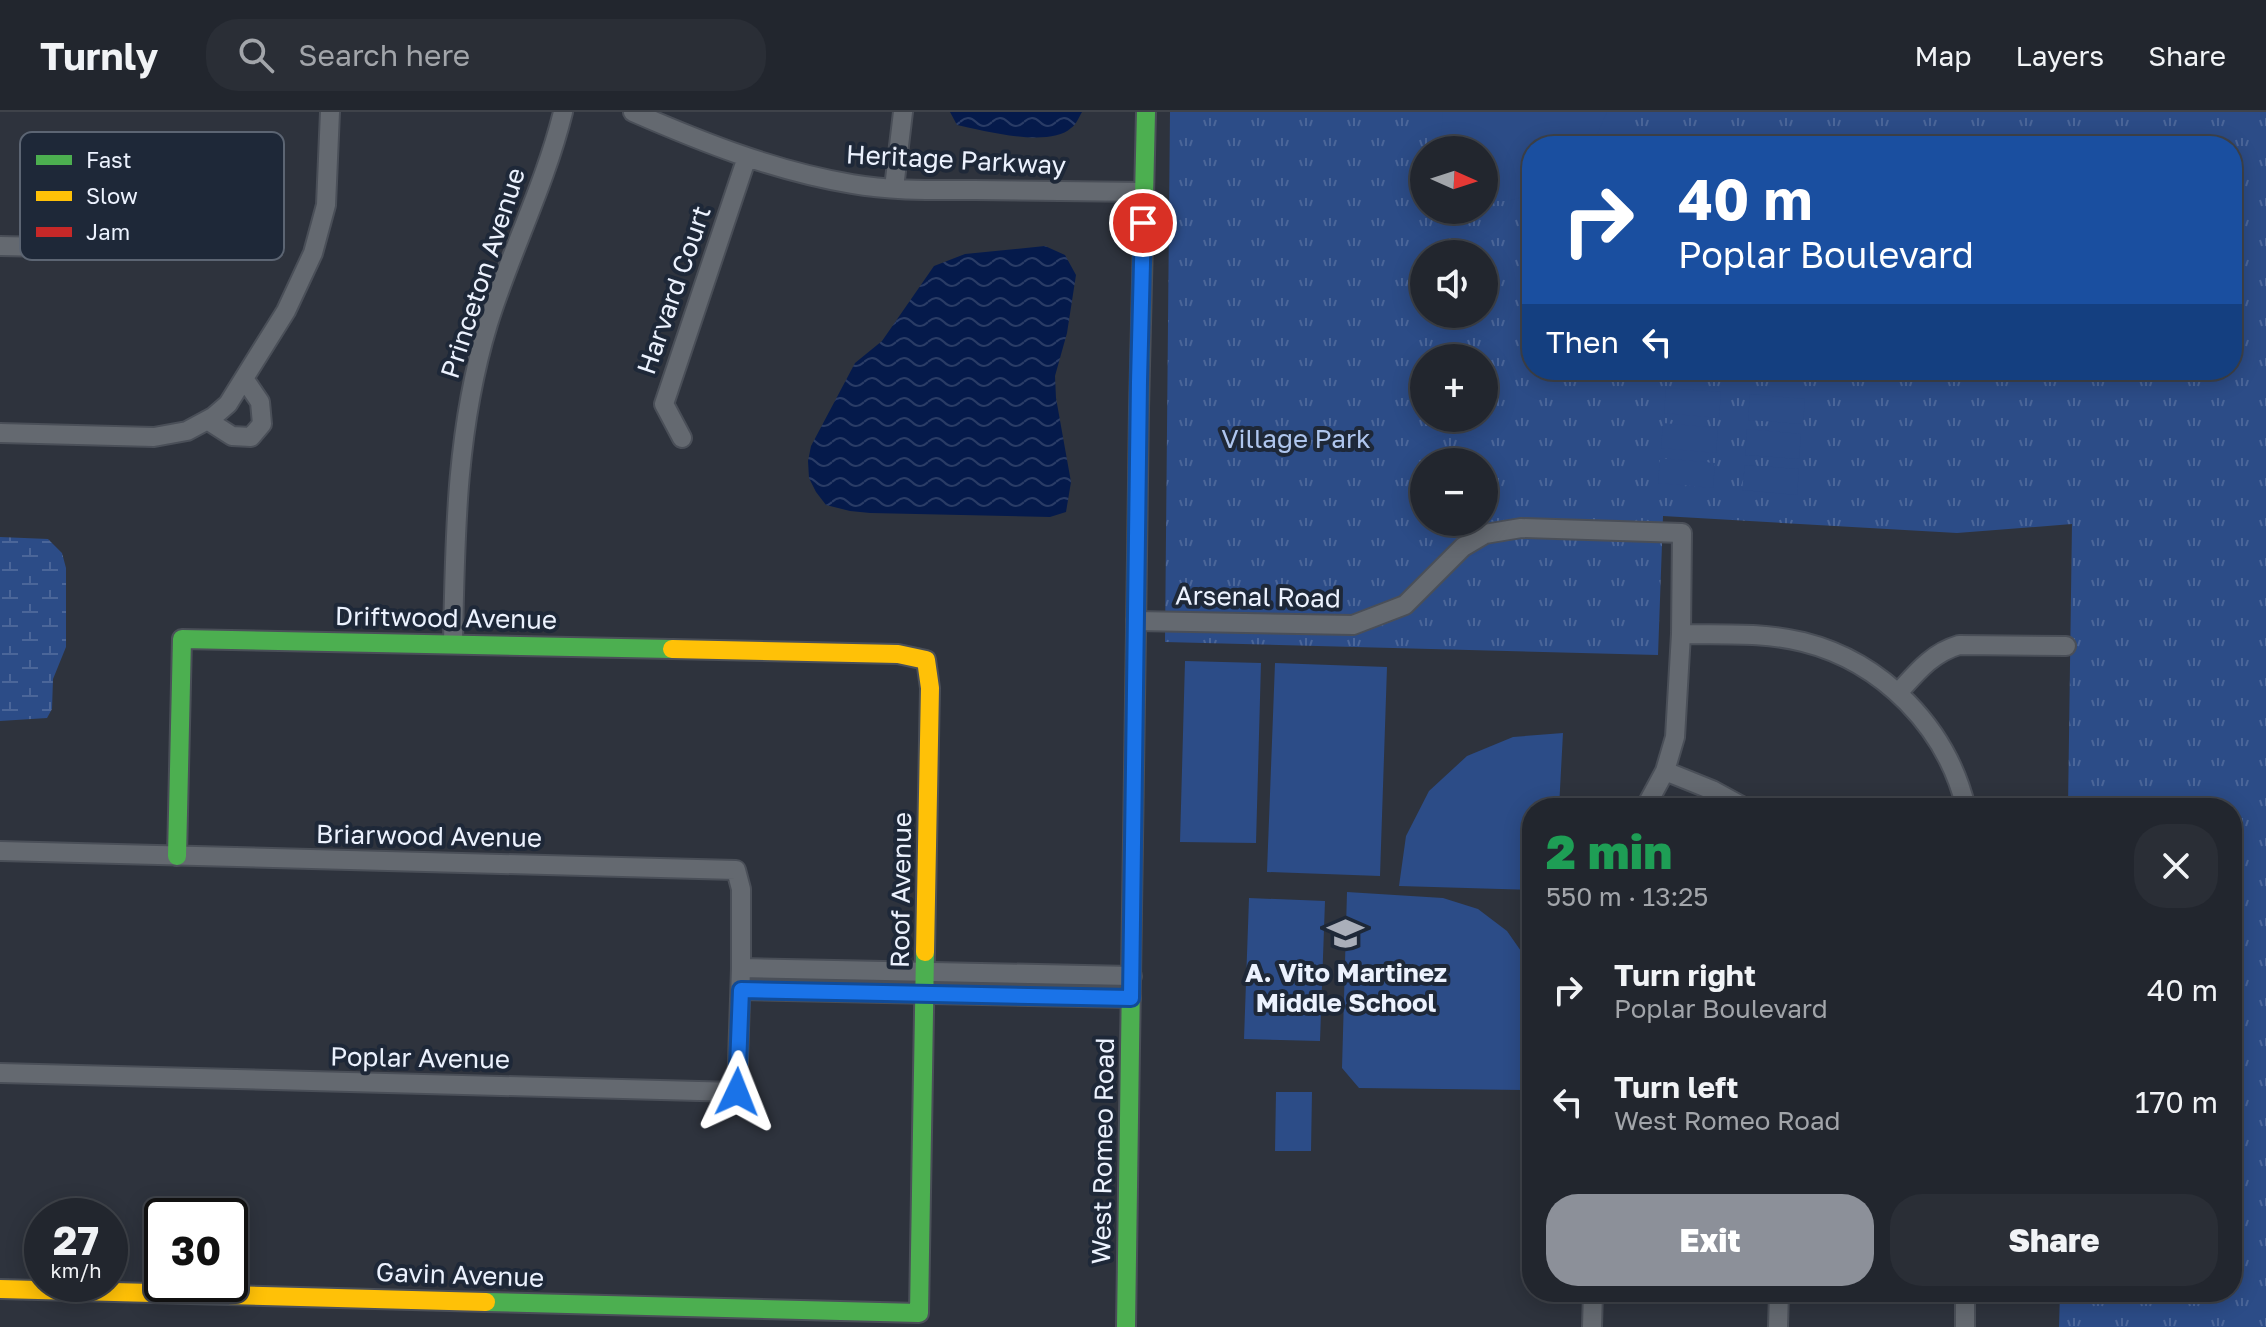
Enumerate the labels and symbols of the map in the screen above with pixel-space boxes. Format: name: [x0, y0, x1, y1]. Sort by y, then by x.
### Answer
legend: [20, 132, 284, 260]
north arrow: [1410, 136, 1498, 224]
street label: Heritage Parkway: [845, 138, 1067, 181]
text: Fast: [86, 146, 132, 173]
street label: Princeton Avenue: [434, 164, 531, 382]
text: Slow: [86, 182, 138, 209]
pin: [1109, 189, 1177, 257]
street label: Harvard Court: [630, 201, 717, 378]
text: Jam: [86, 218, 130, 245]
park label: Village Park: [1221, 423, 1371, 454]
street label: Arsenal Road: [1175, 580, 1341, 613]
street label: Driftwood Avenue: [335, 600, 557, 635]
street label: Roof Avenue: [884, 812, 917, 968]
street label: Briarwood Avenue: [316, 818, 542, 853]
school or university icon: A. Vito Martinez Middle School: [1327, 915, 1365, 953]
place label: A. Vito Martinez Middle School: [1245, 957, 1447, 1018]
street label: West Romeo Road: [1085, 1037, 1120, 1265]
street label: Poplar Avenue: [330, 1040, 510, 1075]
position arrow: [695, 1050, 779, 1134]
speed limit sign: 30: [144, 1198, 248, 1302]
street label: Gavin Avenue: [375, 1256, 545, 1293]

